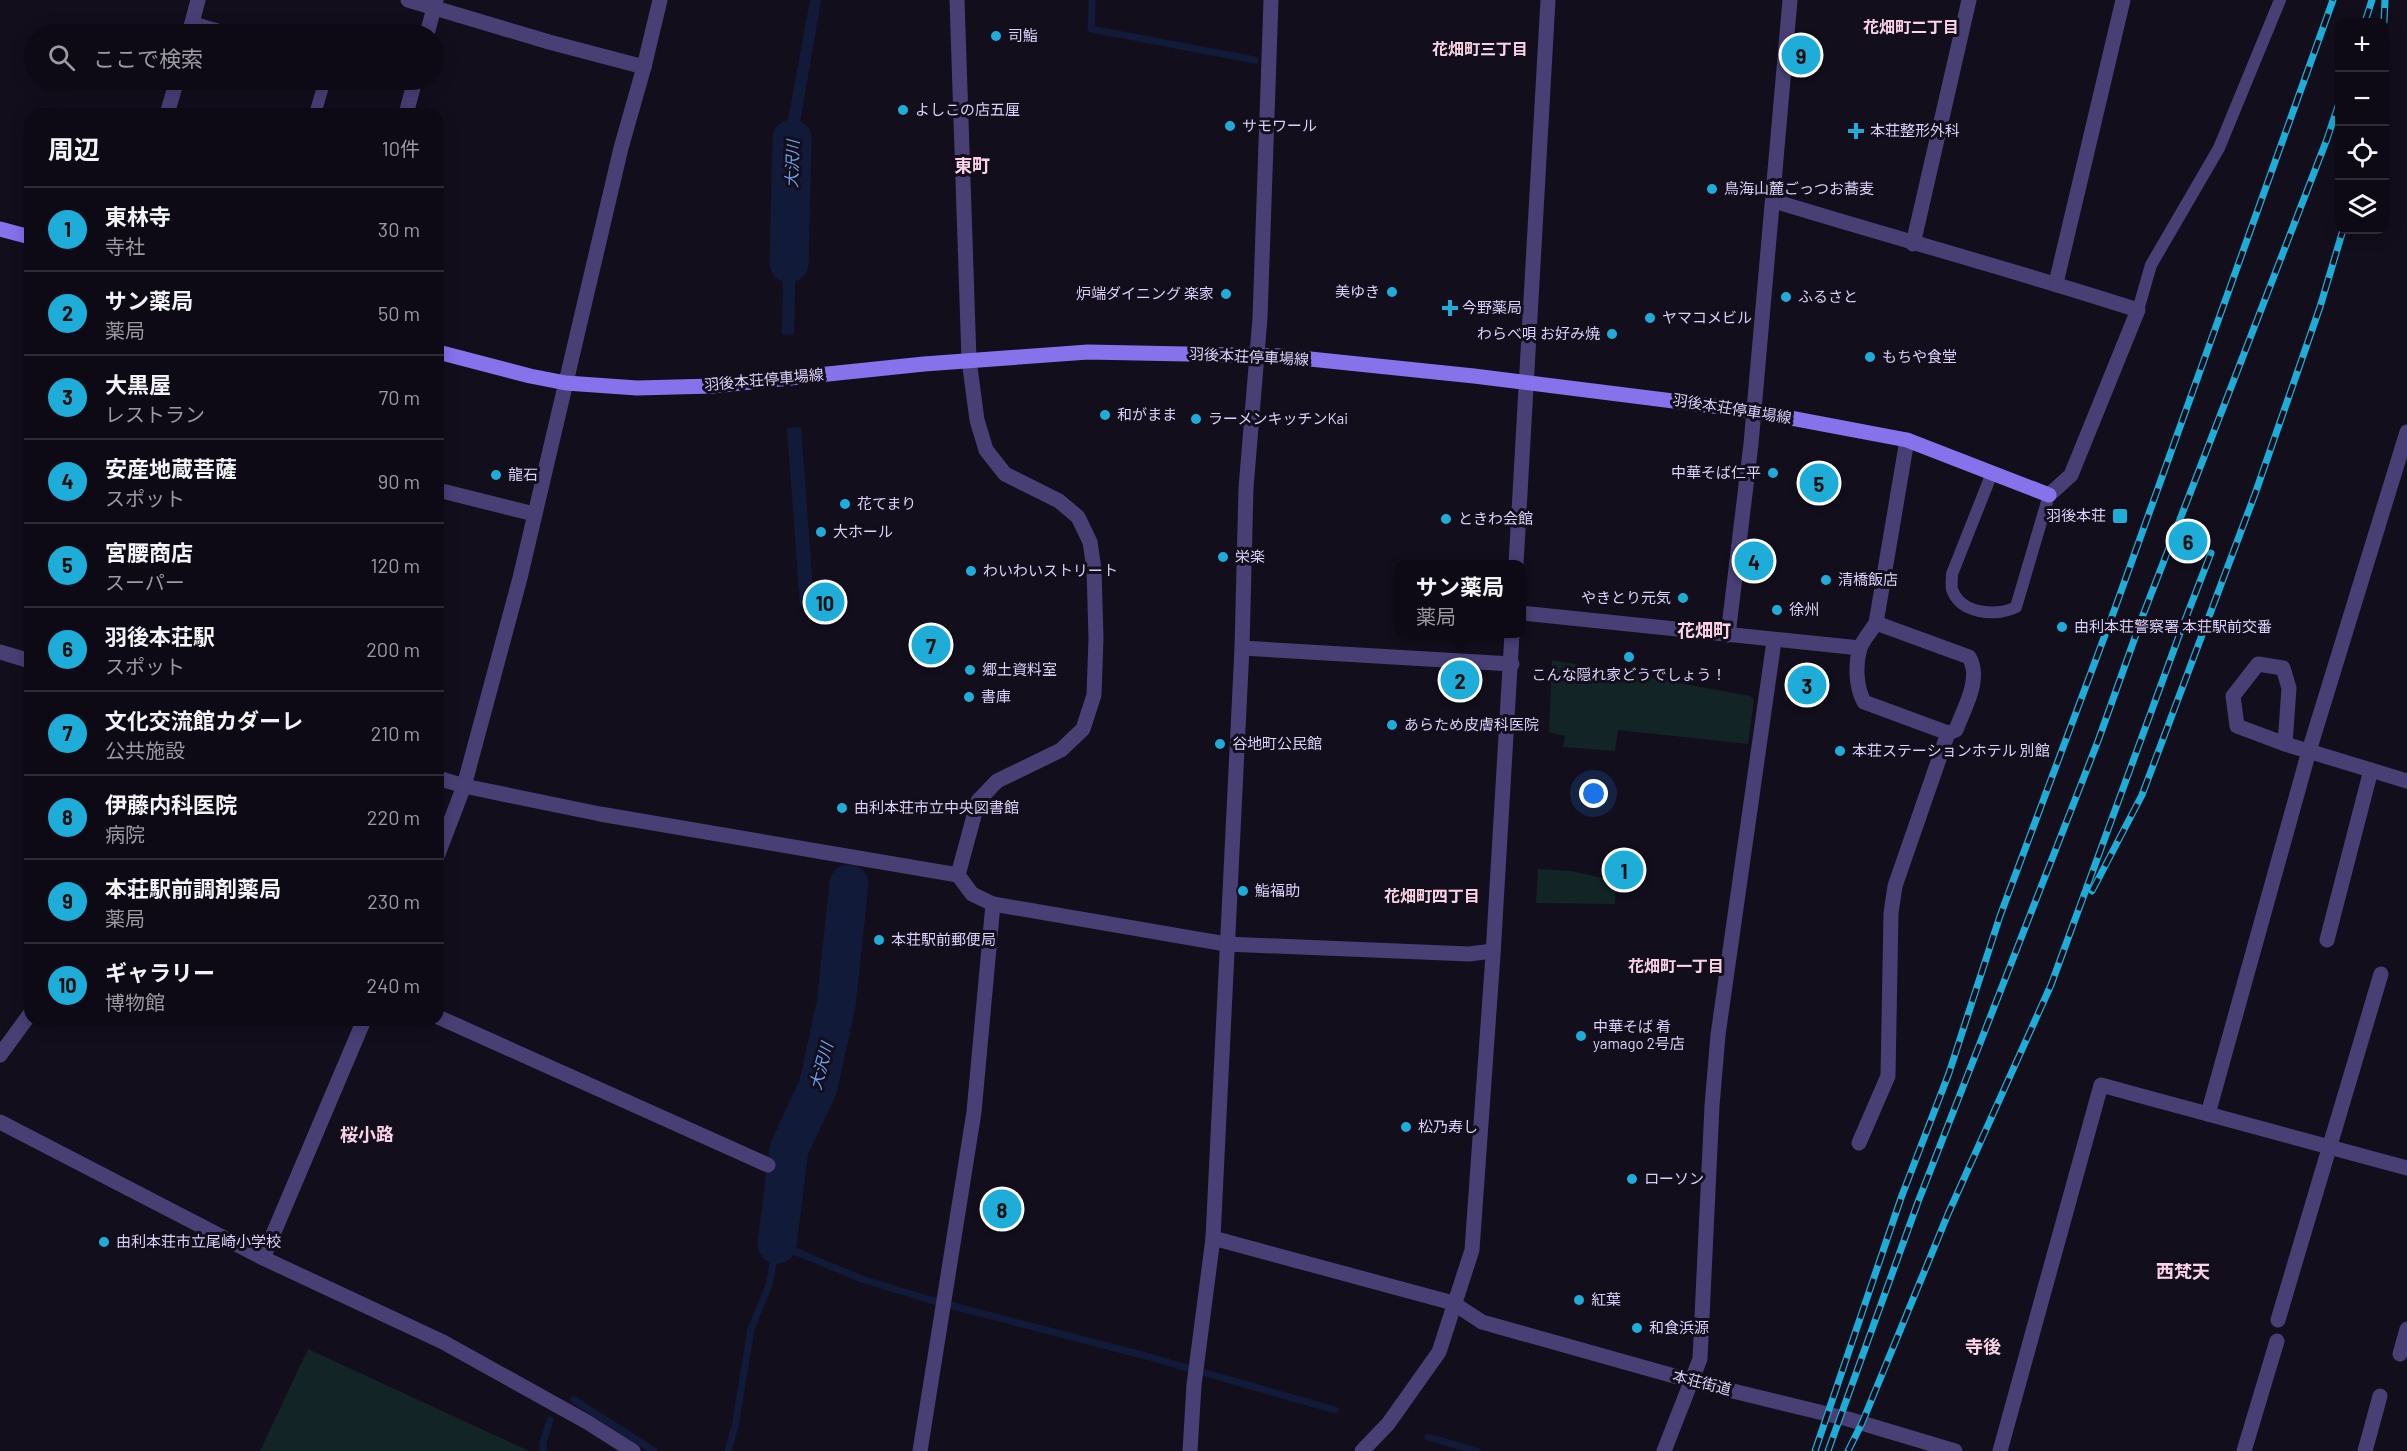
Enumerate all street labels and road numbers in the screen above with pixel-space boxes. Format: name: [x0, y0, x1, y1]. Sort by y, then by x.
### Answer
street label: 羽後本荘停車場線: [1189, 344, 1309, 368]
street label: 羽後本荘停車場線: [703, 365, 824, 393]
street label: 羽後本荘停車場線: [1671, 390, 1793, 426]
street label: 本荘街道: [1671, 1366, 1734, 1398]

